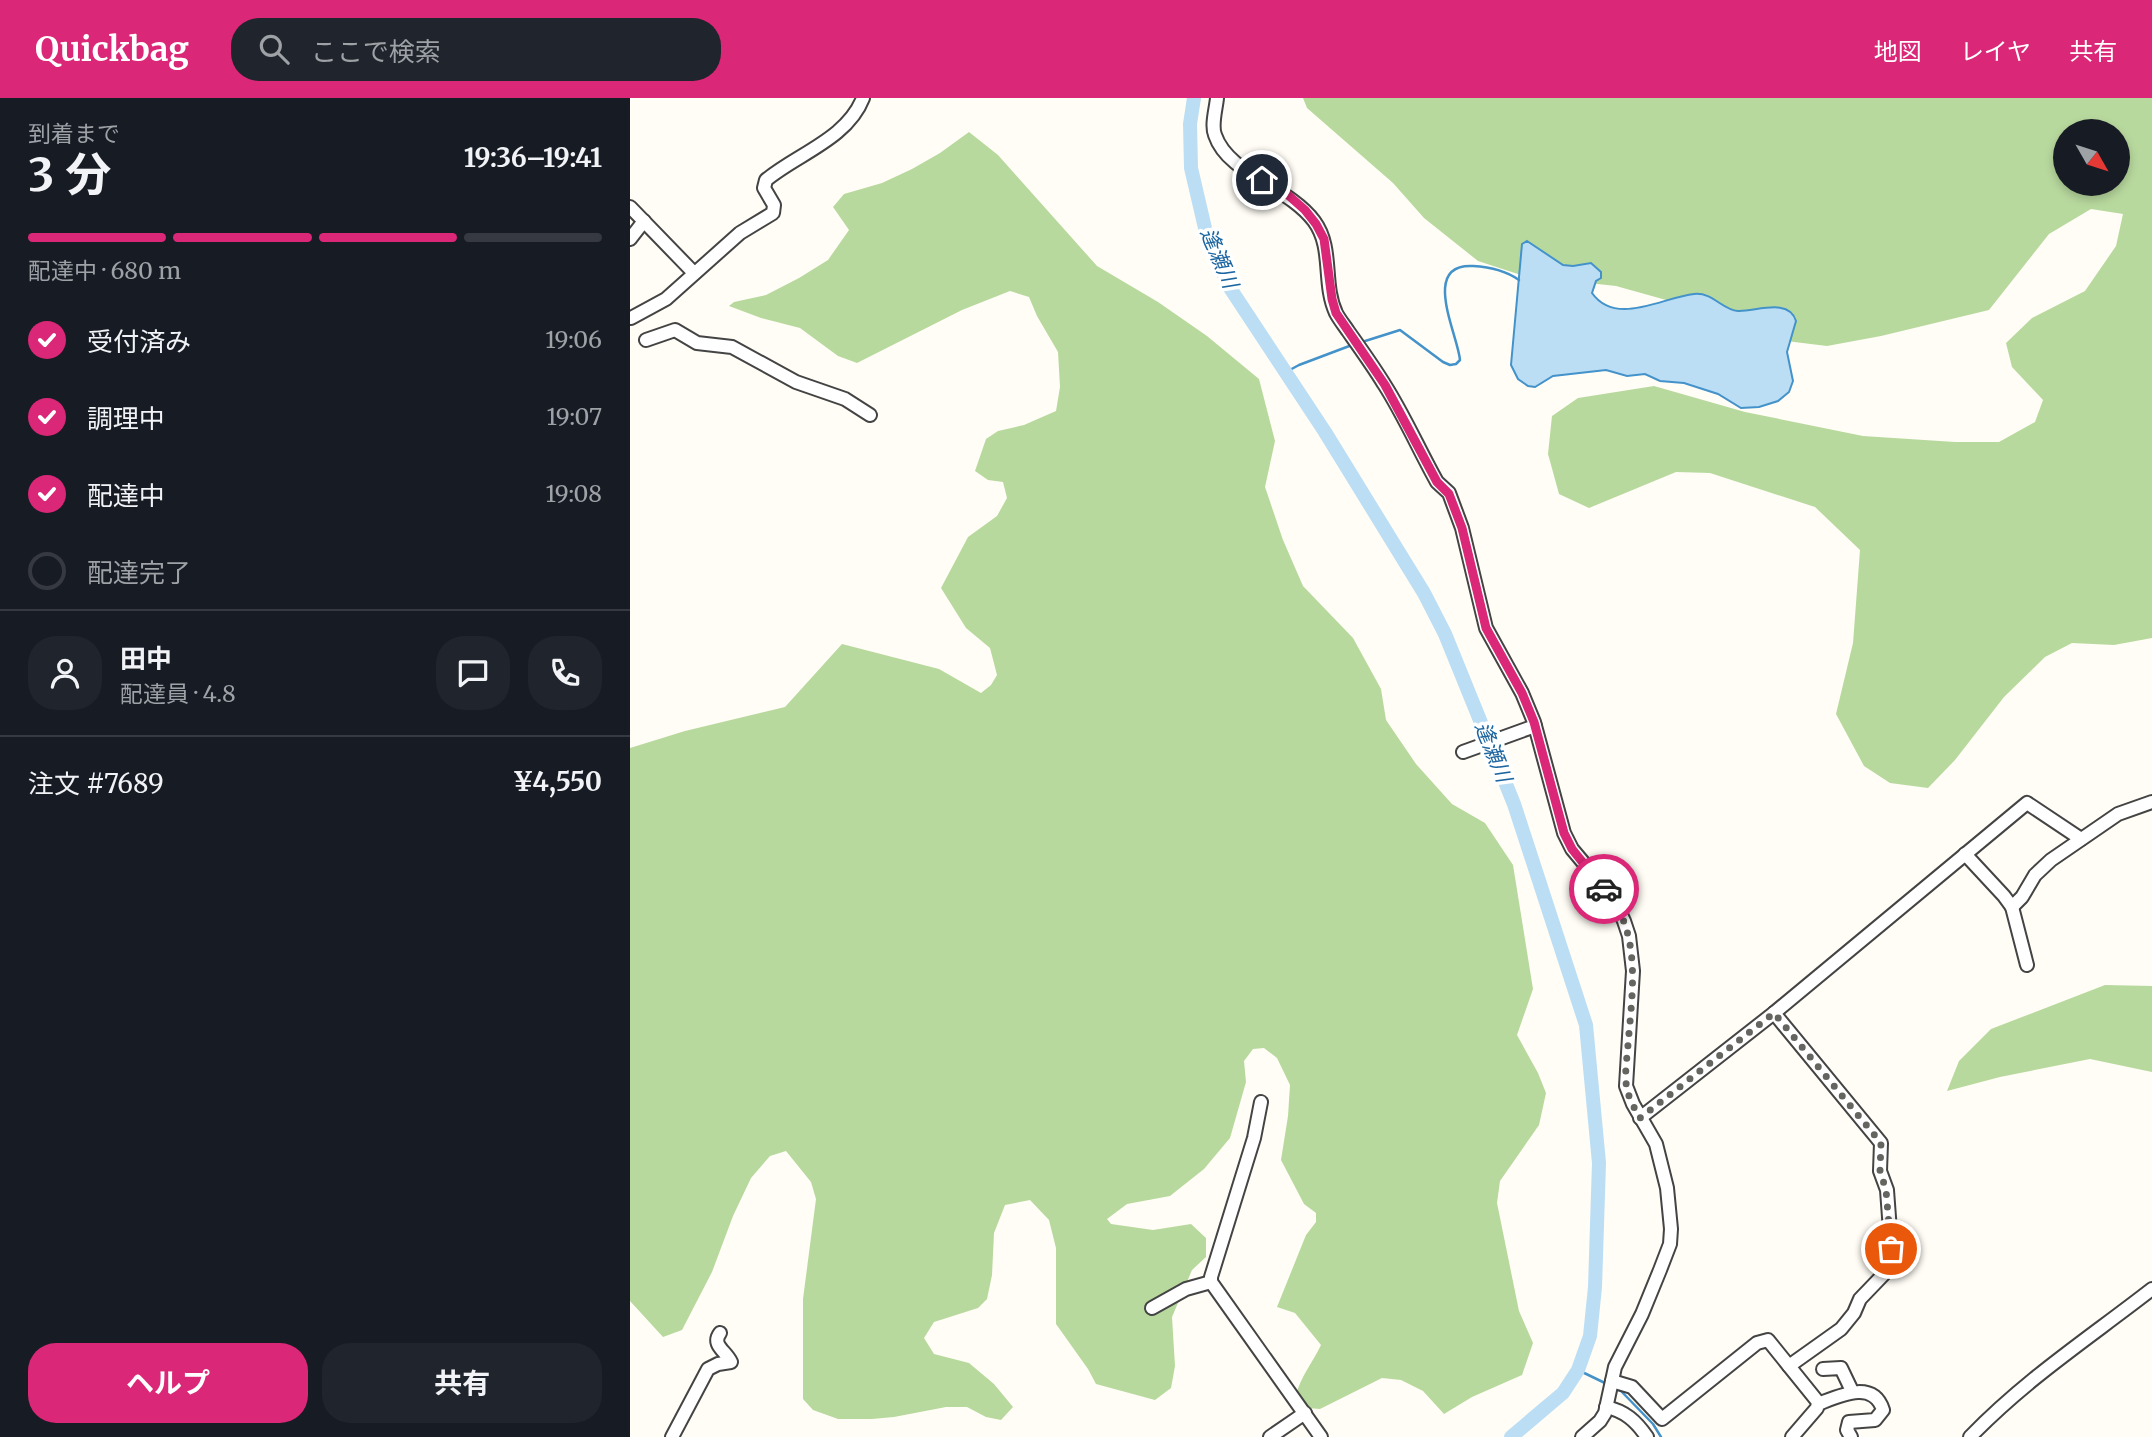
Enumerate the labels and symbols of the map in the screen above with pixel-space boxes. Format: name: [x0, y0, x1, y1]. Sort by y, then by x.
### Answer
north arrow: [2053, 119, 2130, 196]
pin: [1232, 150, 1292, 210]
water label: 逢瀬川: [1195, 224, 1245, 294]
water label: 逢瀬川: [1469, 718, 1519, 788]
courier: [1569, 854, 1639, 924]
pin: [1861, 1219, 1921, 1279]

